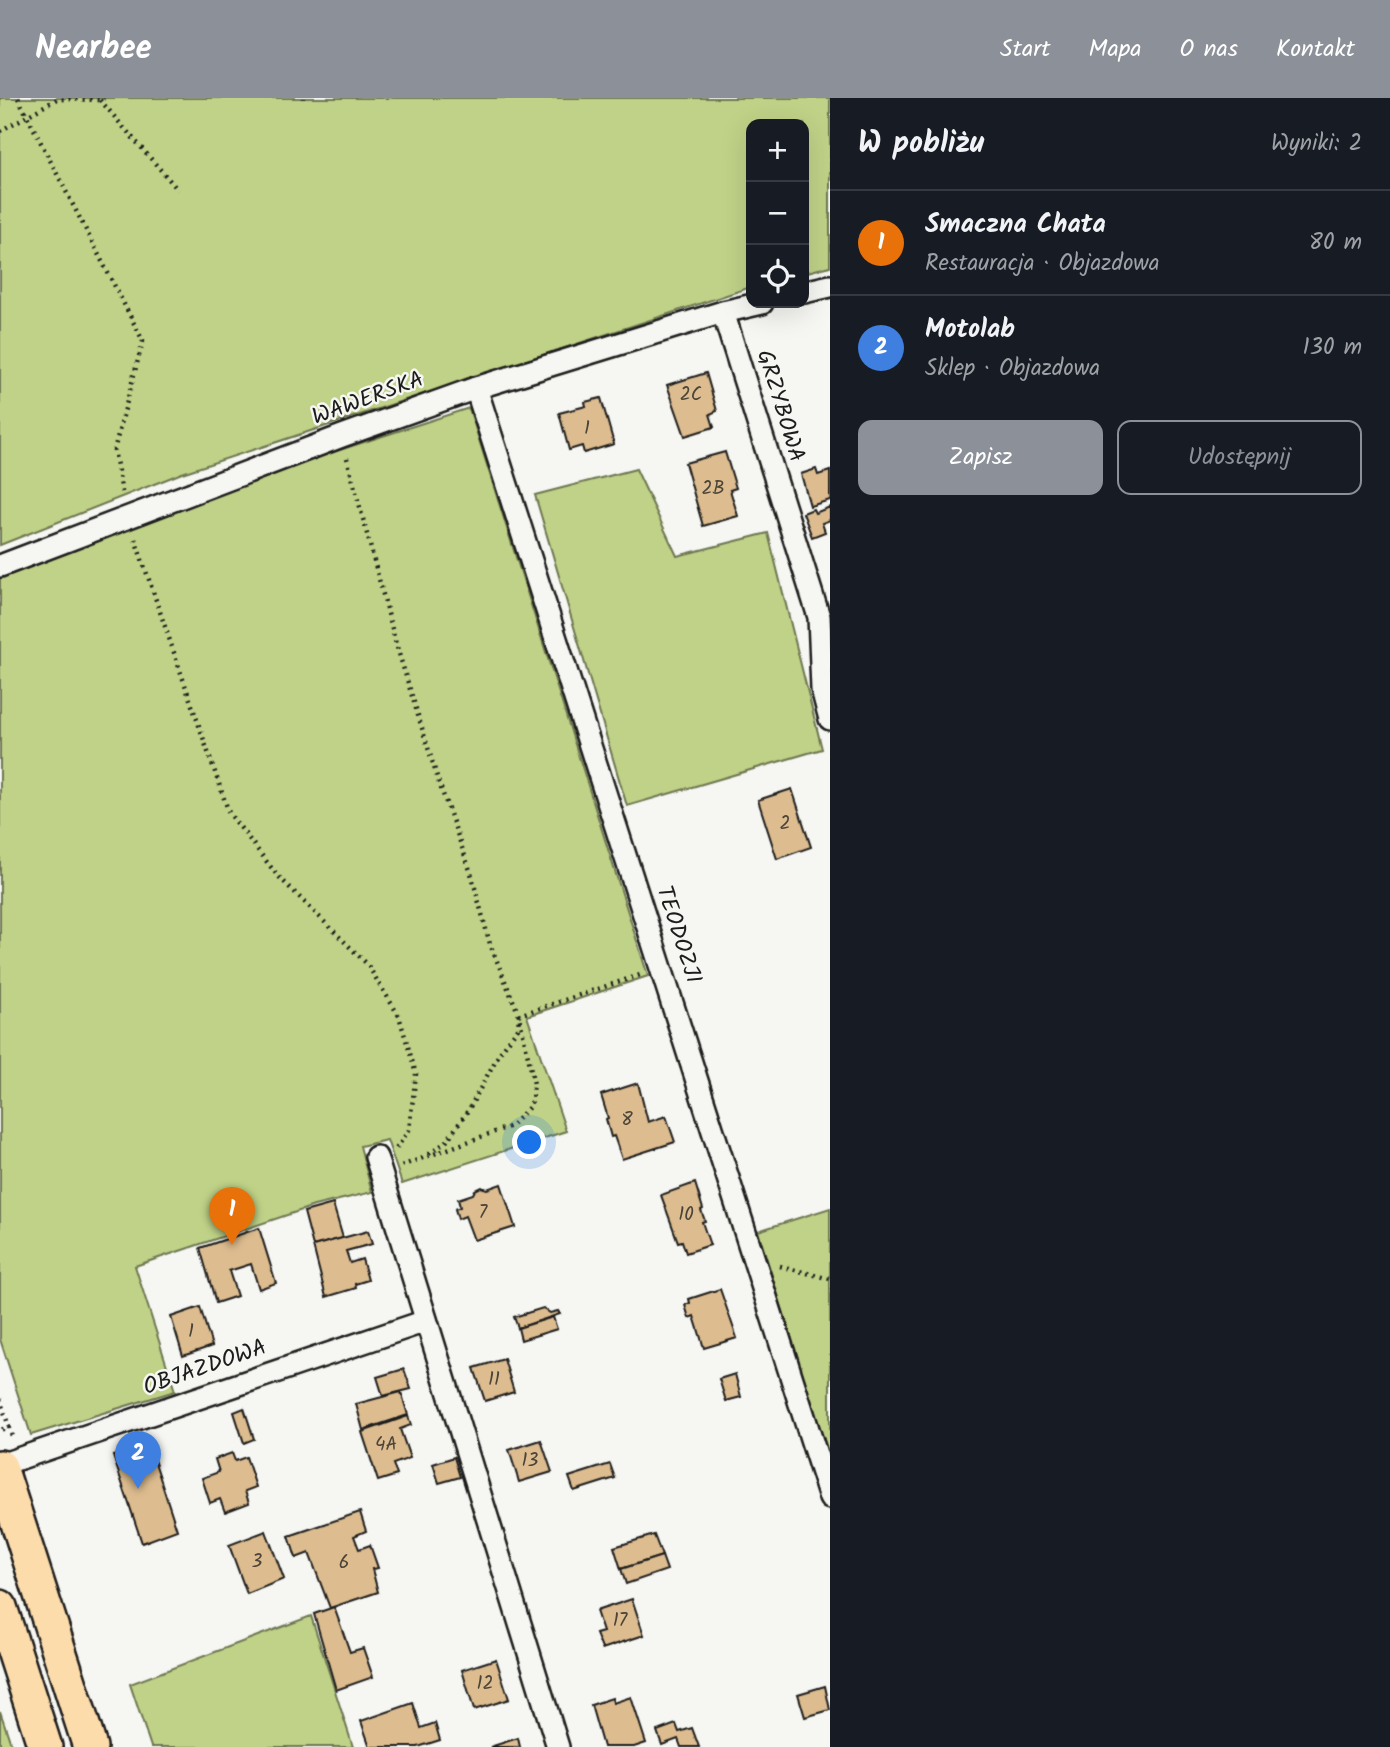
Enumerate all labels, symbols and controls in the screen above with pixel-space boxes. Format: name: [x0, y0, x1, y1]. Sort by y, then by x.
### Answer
text: Nearbee: [35, 23, 152, 76]
text: Start: [1000, 30, 1051, 69]
text: Mapa: [1089, 30, 1141, 69]
text: O nas: [1179, 30, 1238, 69]
text: Kontakt: [1276, 30, 1355, 69]
map controls: [746, 119, 809, 308]
button: +: [746, 119, 809, 182]
text: W pobliżu: [858, 120, 984, 168]
text: Wyniki: 2: [1271, 126, 1362, 162]
button: −: [746, 182, 809, 245]
text: Smaczna Chata: [925, 204, 1106, 246]
text: 1: [878, 225, 884, 261]
text: 80 m: [1309, 225, 1362, 261]
button: locate: [746, 245, 809, 308]
text: Restauracja · Objazdowa: [925, 246, 1160, 282]
text: Motolab: [925, 309, 1015, 351]
text: 2: [874, 330, 888, 366]
text: 130 m: [1303, 330, 1362, 366]
street label: GRZYBOWA: [746, 345, 814, 467]
text: Sklep · Objazdowa: [925, 351, 1100, 387]
street label: WAWERSKA: [307, 362, 429, 436]
house number: 2C: [680, 380, 702, 410]
house number: 1: [584, 414, 590, 444]
button: Zapisz: [858, 420, 1103, 495]
button: Udostępnij: [1117, 420, 1362, 495]
house number: 2B: [701, 474, 725, 504]
house number: 2: [779, 809, 791, 839]
street label: TEODOZJI: [645, 881, 711, 989]
house number: 8: [621, 1105, 633, 1135]
your location: [512, 1125, 546, 1159]
pin: 1: [209, 1187, 255, 1245]
house number: 7: [479, 1198, 489, 1228]
house number: 10: [678, 1200, 694, 1230]
house number: 1: [188, 1317, 194, 1347]
street label: OBJAZDOWA: [138, 1330, 272, 1406]
house number: 11: [488, 1365, 500, 1395]
house number: 4A: [375, 1430, 397, 1460]
pin: 2: [115, 1431, 161, 1489]
house number: 13: [522, 1446, 539, 1476]
house number: 3: [252, 1547, 263, 1577]
house number: 6: [339, 1548, 349, 1578]
house number: 17: [613, 1606, 629, 1636]
house number: 12: [476, 1669, 494, 1699]

